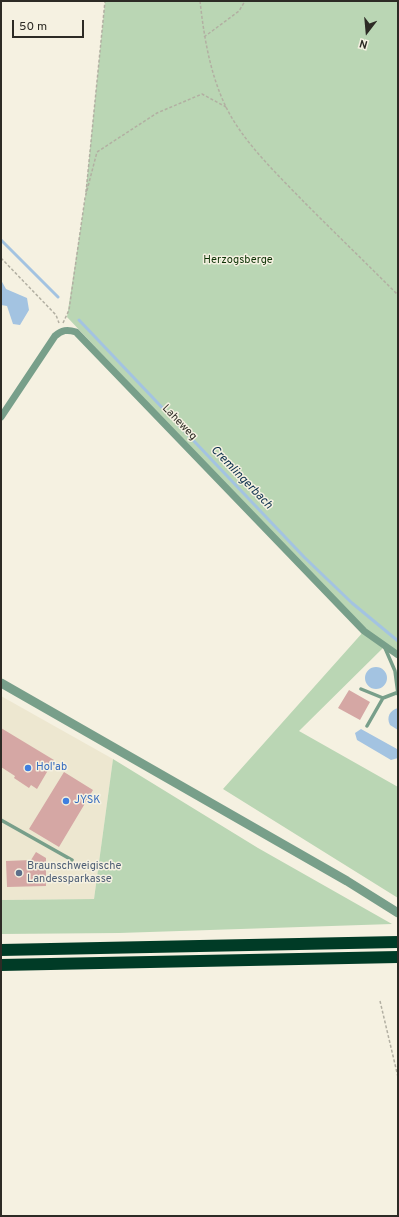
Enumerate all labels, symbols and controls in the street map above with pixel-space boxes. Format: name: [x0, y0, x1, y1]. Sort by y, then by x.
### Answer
scale bar: [14, 12, 86, 38]
north arrow: [347, 12, 387, 52]
text: 50 m: [19, 19, 47, 35]
text: N: [358, 36, 369, 51]
park label: Herzogsberge: [203, 254, 273, 268]
street label: Laheweg: [159, 403, 199, 443]
water label: Cremlingerbach: [207, 443, 275, 513]
place label: Hol'ab: [36, 761, 67, 775]
marker: Hol'ab: [23, 763, 33, 773]
place label: JYSK: [74, 794, 101, 808]
marker: JYSK: [61, 796, 71, 806]
place label: Braunschweigische Landessparkasse: [27, 860, 121, 886]
marker: Braunschweigische Landessparkasse: [14, 868, 24, 878]

